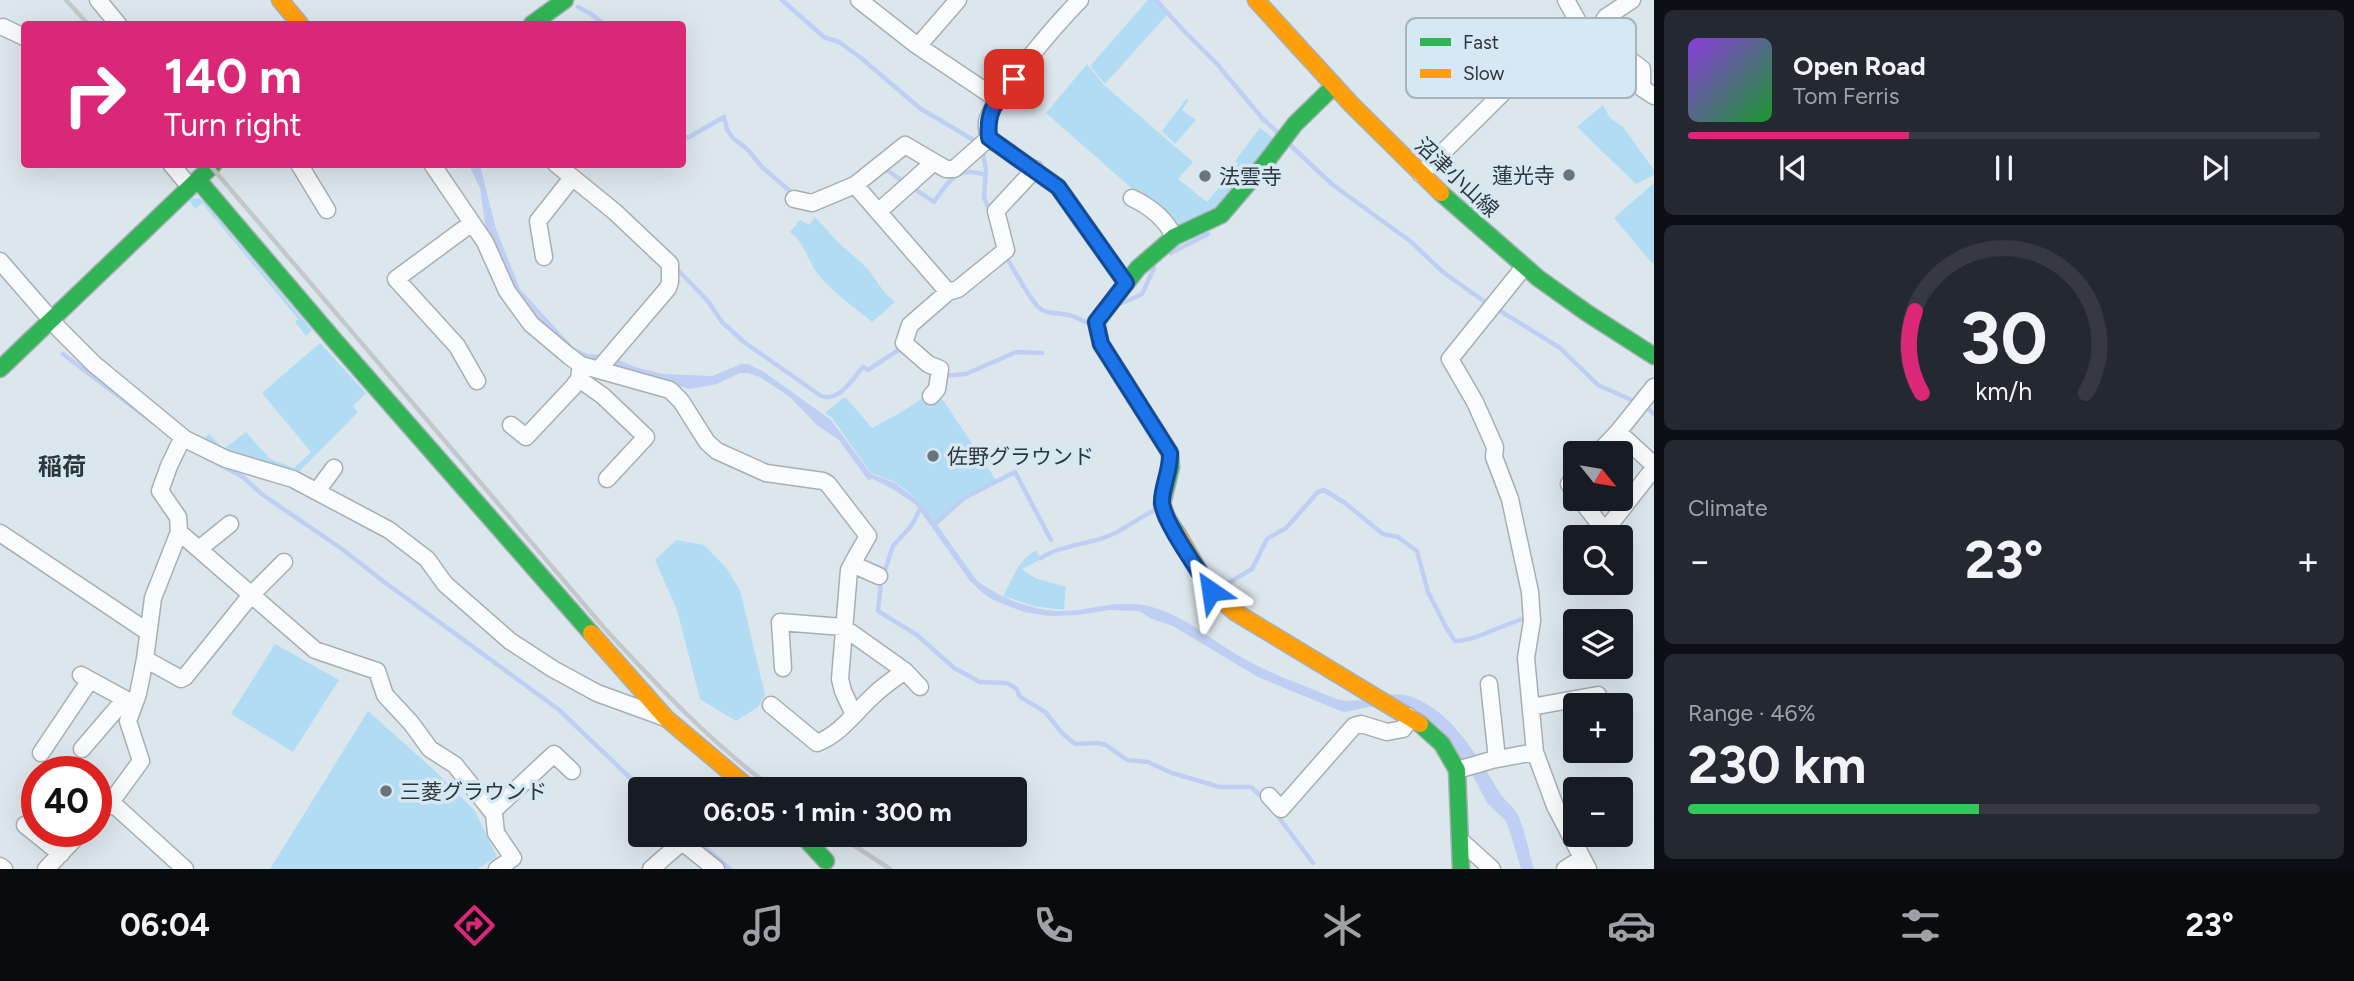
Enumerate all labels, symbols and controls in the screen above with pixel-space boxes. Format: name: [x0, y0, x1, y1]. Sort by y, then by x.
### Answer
legend: [1406, 18, 1636, 98]
text: Fast: [1463, 31, 1499, 54]
text: 140 m: [164, 46, 302, 105]
icon: right: [49, 49, 140, 140]
pin: [984, 49, 1044, 109]
text: Open Road: [1793, 50, 1926, 82]
icon: arrive: [995, 60, 1033, 98]
text: Slow: [1463, 62, 1505, 85]
text: Tom Ferris: [1793, 82, 1899, 110]
text: Turn right: [164, 106, 302, 144]
street label: 沼津小山線: [1410, 132, 1504, 222]
icon: previous: [1774, 149, 1812, 187]
icon: pause: [1985, 149, 2023, 187]
icon: next: [2196, 149, 2234, 187]
place label: 蓮光寺: [1492, 163, 1555, 188]
place label: 法雲寺: [1219, 164, 1282, 189]
marker: 蓮光寺: [1561, 167, 1577, 183]
marker: 法雲寺: [1197, 168, 1213, 184]
text: 30: [1960, 295, 2048, 382]
text: km/h: [1975, 376, 2033, 406]
north arrow: [1563, 441, 1633, 511]
map controls: [1563, 441, 1633, 847]
place label: 佐野グラウンド: [947, 444, 1094, 469]
marker: 佐野グラウンド: [925, 448, 941, 464]
district label: 稲荷: [38, 452, 86, 481]
text: Climate: [1688, 494, 1767, 522]
button: search: [1563, 525, 1633, 595]
text: 23°: [1965, 529, 2043, 591]
text: −: [1688, 538, 1712, 584]
text: +: [2296, 538, 2320, 584]
position arrow: [1174, 554, 1248, 628]
button: layers: [1563, 609, 1633, 679]
button: +: [1563, 693, 1633, 763]
text: Range · 46%: [1688, 699, 1816, 727]
text: 230 km: [1688, 734, 1866, 796]
speed limit sign: 40: [21, 756, 112, 847]
button: −: [1563, 777, 1633, 847]
place label: 三菱グラウンド: [400, 779, 547, 804]
marker: 三菱グラウンド: [378, 783, 394, 799]
text: 06:05 · 1 min · 300 m: [703, 796, 952, 828]
icon: directions: [450, 901, 499, 950]
icon: music: [739, 901, 788, 950]
icon: phone: [1029, 901, 1078, 950]
icon: climate: [1318, 901, 1367, 950]
icon: car: [1607, 901, 1656, 950]
icon: filters: [1896, 901, 1945, 950]
text: 06:04: [120, 906, 210, 944]
text: 23°: [2185, 906, 2234, 944]

